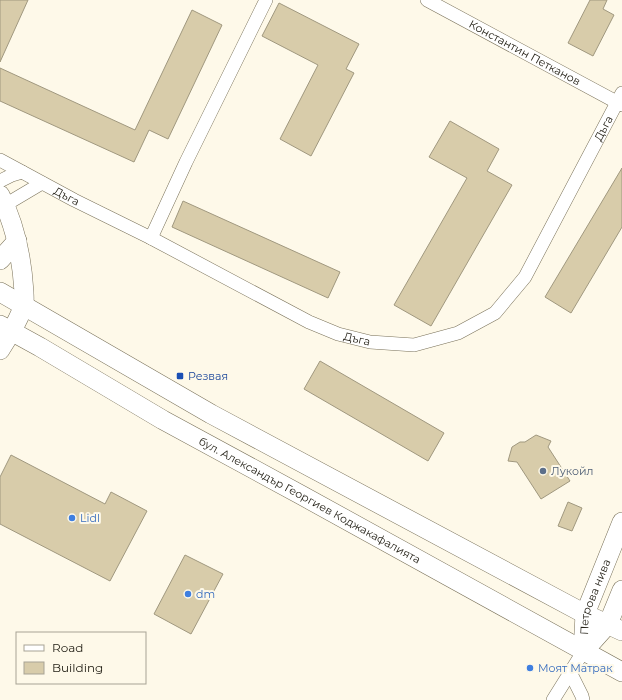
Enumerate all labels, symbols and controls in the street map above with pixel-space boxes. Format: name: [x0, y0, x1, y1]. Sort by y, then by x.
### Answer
street label: Константин Петканов: [466, 17, 583, 88]
street label: Дъга: [591, 113, 616, 143]
street label: Дъга: [52, 184, 82, 209]
street label: Дъга: [342, 329, 372, 349]
place label: Резвая: [188, 369, 228, 383]
marker: Резвая: [175, 371, 185, 381]
street label: бул. Александър Георгиев Коджакафалията: [196, 434, 423, 567]
place label: Лукойл: [551, 464, 594, 478]
marker: Лукойл: [538, 466, 548, 476]
place label: Lidl: [80, 511, 100, 525]
marker: Lidl: [67, 513, 77, 523]
street label: Петрова нива: [577, 557, 613, 635]
place label: dm: [196, 587, 215, 601]
marker: dm: [183, 589, 193, 599]
legend: [16, 632, 146, 684]
text: Road: [52, 640, 83, 655]
text: Building: [52, 660, 103, 675]
place label: Моят Матрак: [538, 661, 613, 675]
marker: Моят Матрак: [525, 663, 535, 673]

